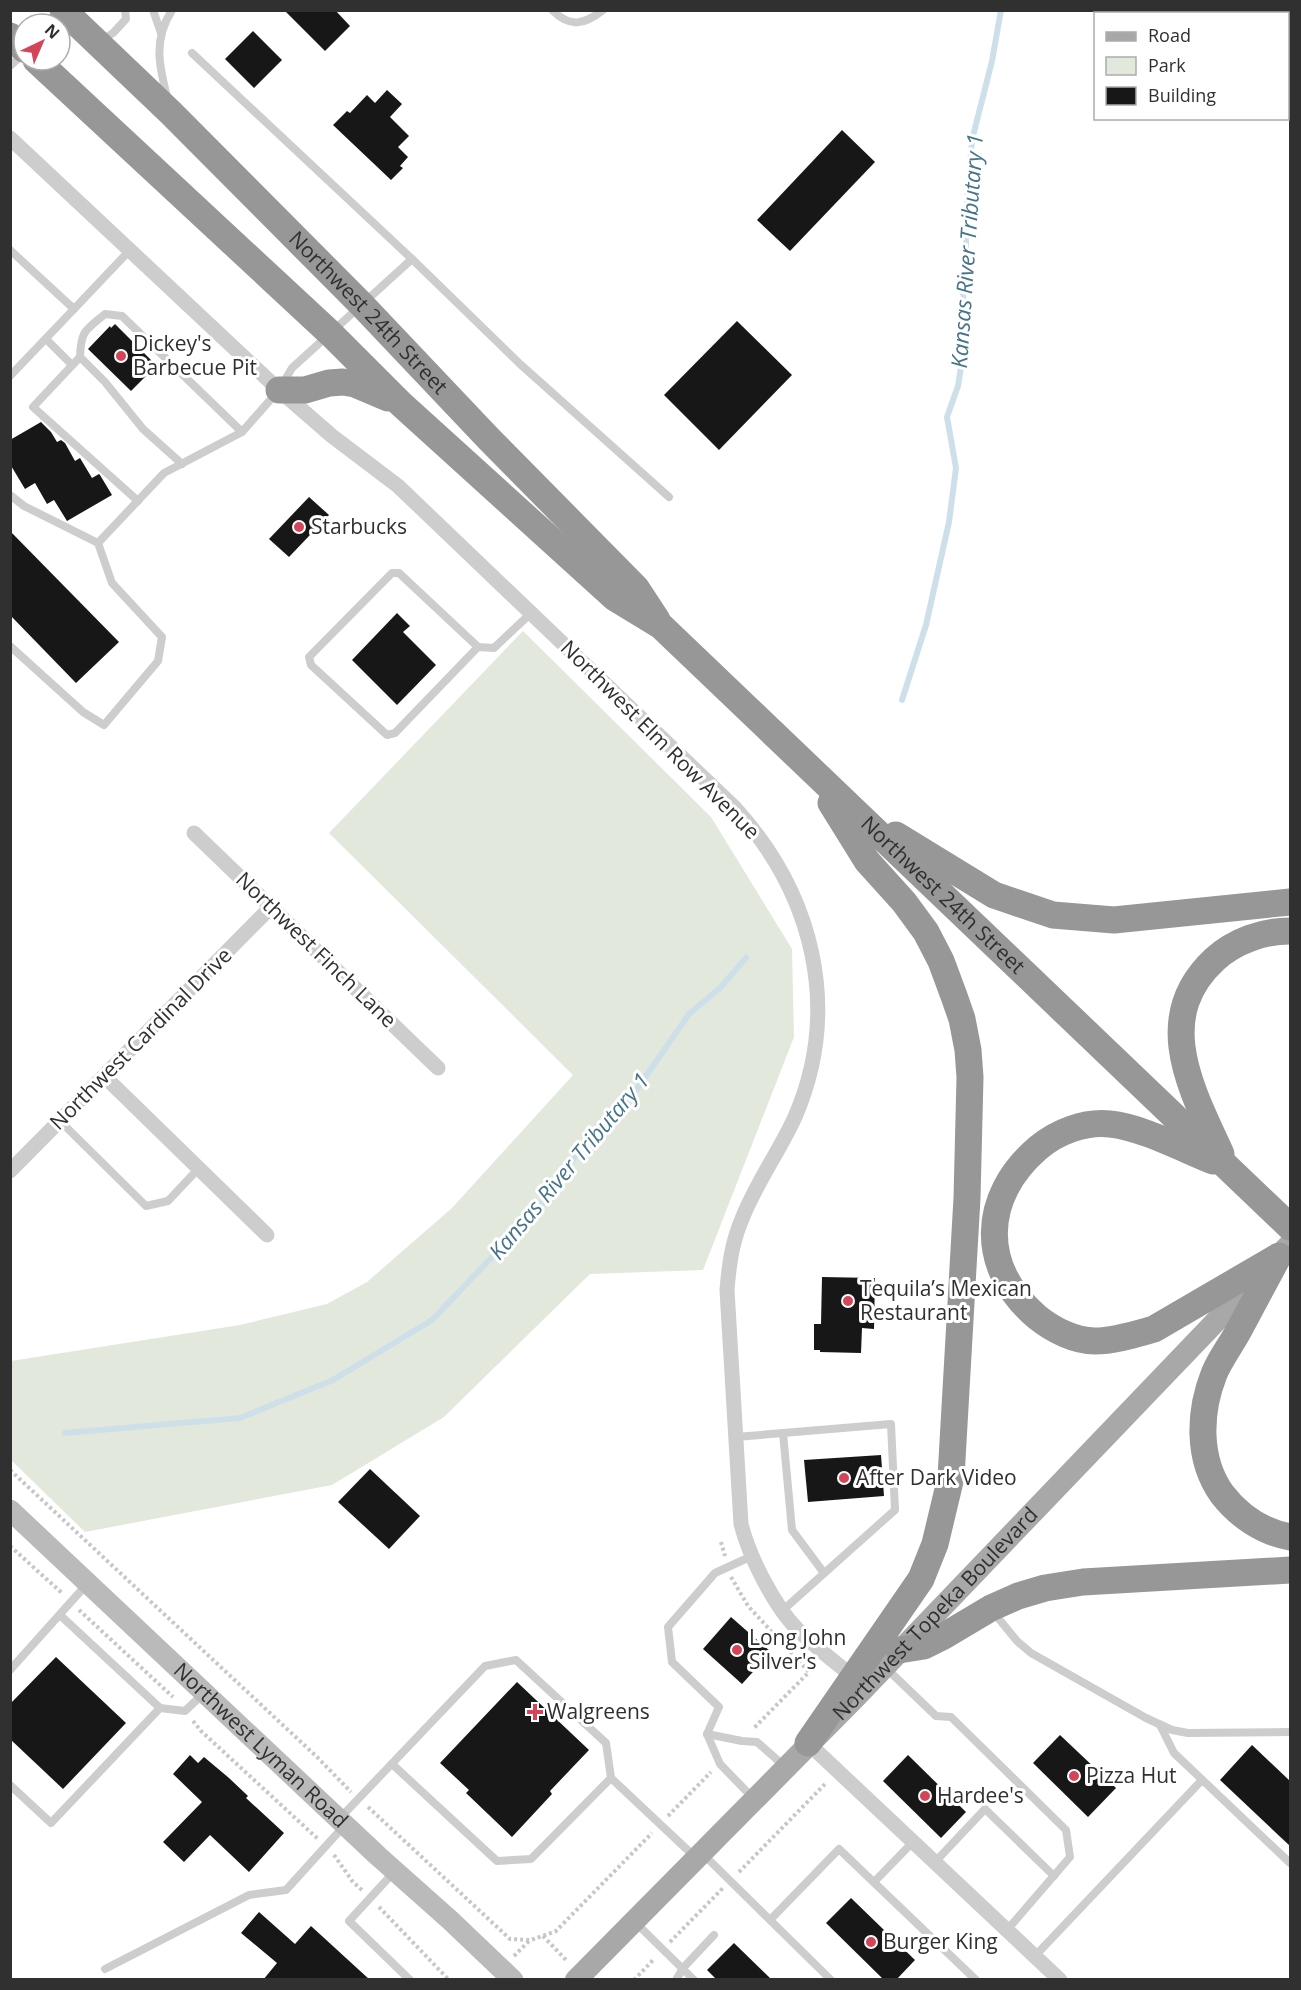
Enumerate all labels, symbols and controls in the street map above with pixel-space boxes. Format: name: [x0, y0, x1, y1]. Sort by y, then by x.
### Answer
north arrow: [12, 12, 72, 72]
legend: [1094, 12, 1289, 120]
text: N: [40, 19, 65, 44]
text: Road: [1148, 23, 1191, 47]
text: Park: [1148, 53, 1186, 77]
text: Building: [1148, 83, 1216, 107]
water label: Kansas River Tributary 1: [943, 133, 989, 369]
street label: Northwest 24th Street: [283, 225, 454, 400]
place label: Dickey's Barbecue Pit: [133, 329, 257, 381]
marker: Dickey's Barbecue Pit: [114, 349, 128, 363]
place label: Starbucks: [311, 512, 407, 540]
marker: Starbucks: [292, 520, 306, 534]
street label: Northwest Elm Row Avenue: [555, 634, 766, 845]
street label: Northwest 24th Street: [855, 809, 1032, 980]
street label: Northwest Finch Lane: [230, 865, 403, 1033]
street label: Northwest Cardinal Drive: [43, 941, 237, 1135]
water label: Kansas River Tributary 1: [481, 1066, 655, 1265]
place label: Tequila’s Mexican Restaurant: [860, 1274, 1032, 1326]
marker: Tequila’s Mexican Restaurant: [841, 1294, 855, 1308]
place label: After Dark Video: [856, 1463, 1017, 1491]
marker: After Dark Video: [837, 1471, 851, 1485]
street label: Northwest Topeka Boulevard: [826, 1501, 1044, 1726]
place label: Long John Silver's: [749, 1623, 846, 1675]
marker: Long John Silver's: [730, 1643, 744, 1657]
street label: Northwest Lyman Road: [168, 1656, 355, 1834]
place label: Walgreens: [547, 1697, 650, 1725]
marker: Walgreens: [528, 1705, 542, 1719]
place label: Pizza Hut: [1086, 1761, 1177, 1789]
marker: Pizza Hut: [1067, 1769, 1081, 1783]
place label: Hardee's: [937, 1781, 1024, 1809]
marker: Hardee's: [918, 1789, 932, 1803]
place label: Burger King: [883, 1927, 998, 1955]
marker: Burger King: [864, 1935, 878, 1949]

